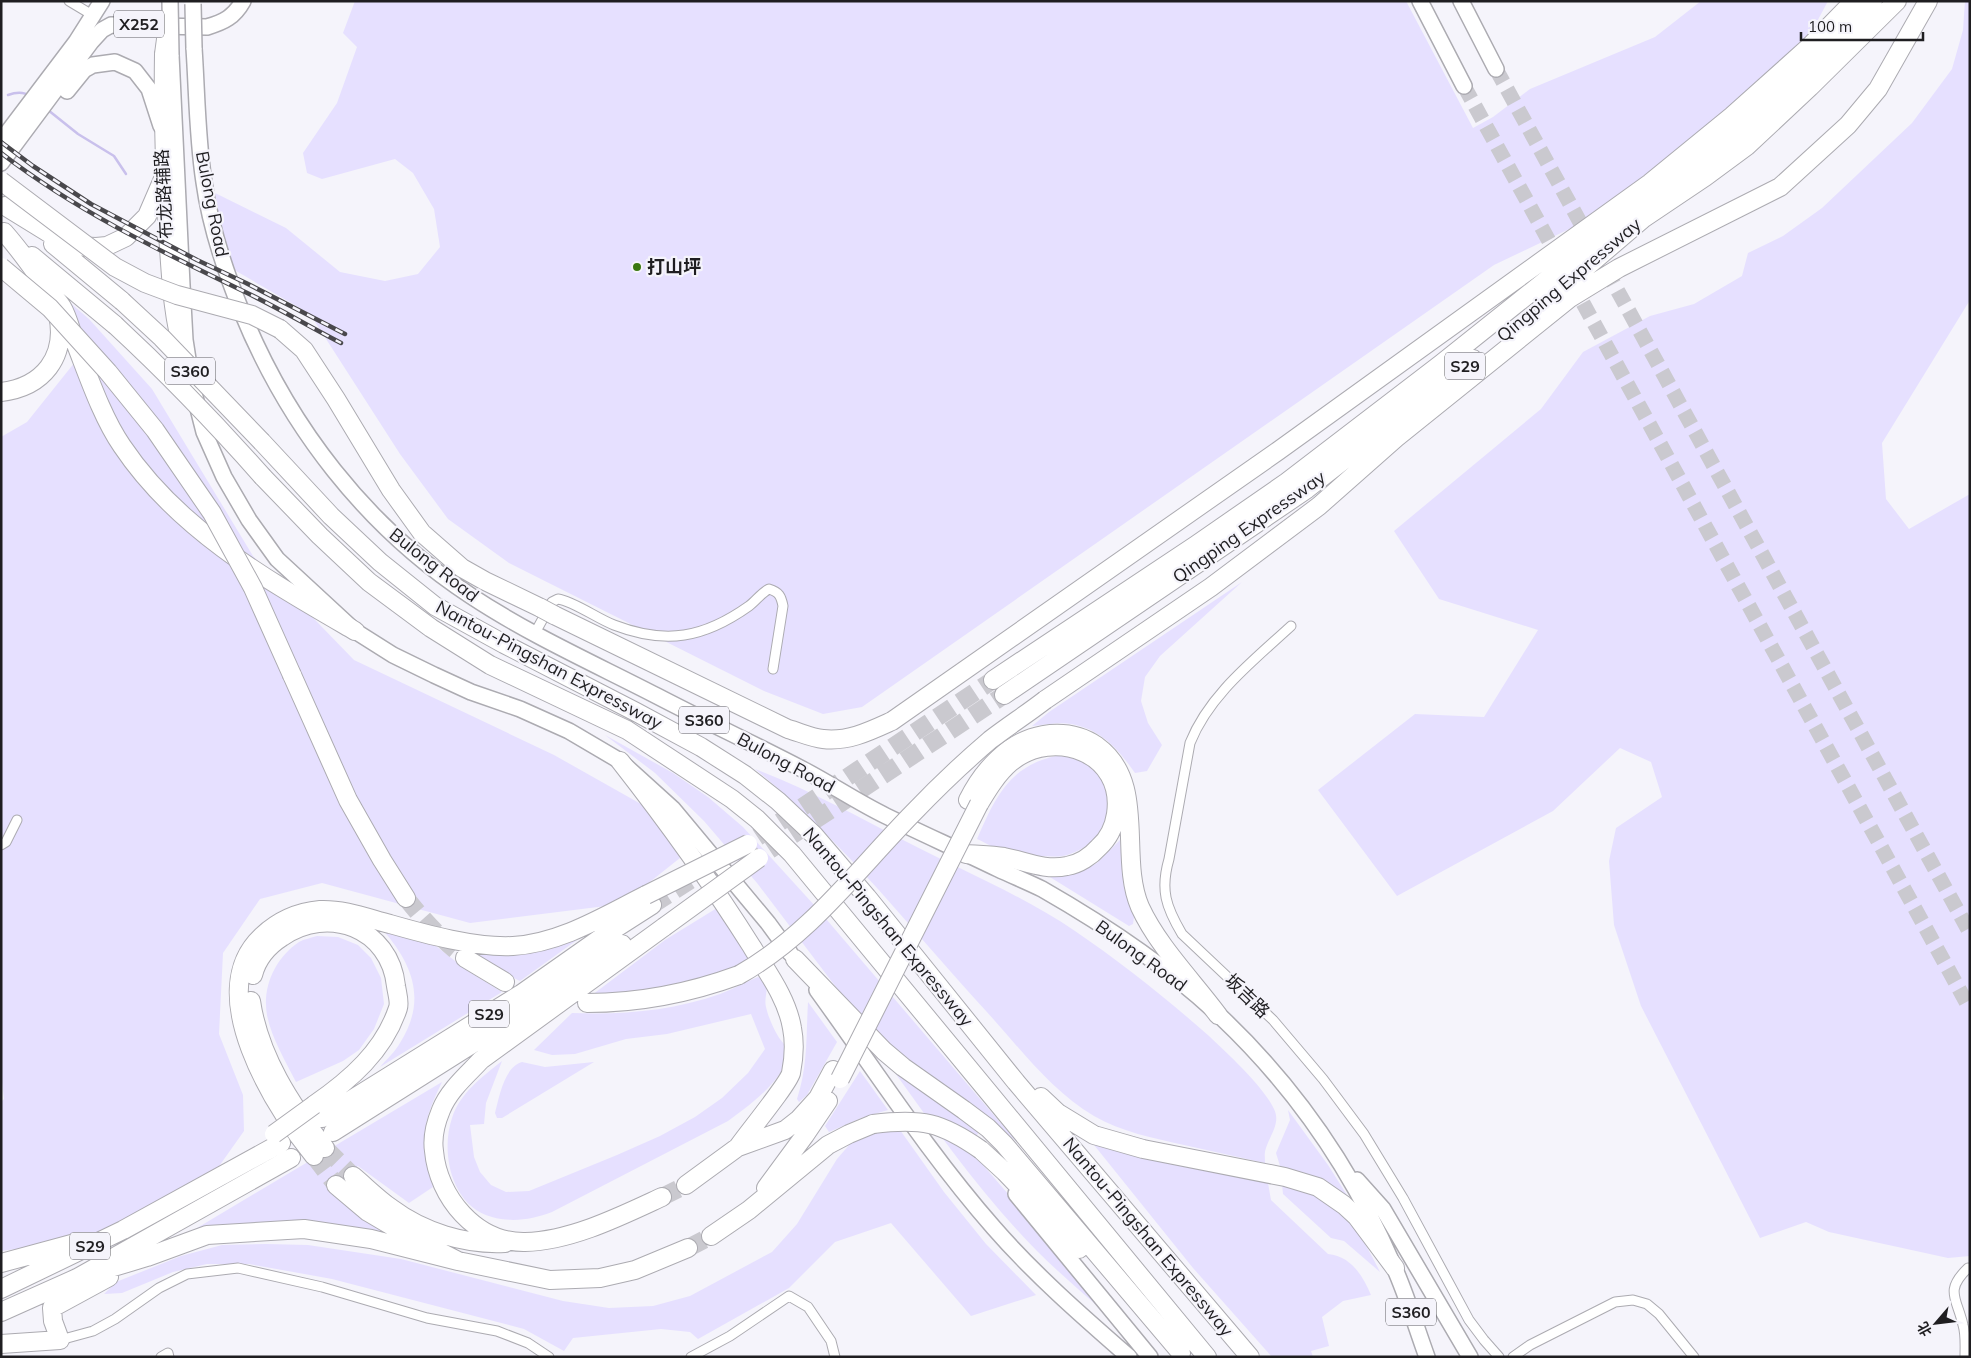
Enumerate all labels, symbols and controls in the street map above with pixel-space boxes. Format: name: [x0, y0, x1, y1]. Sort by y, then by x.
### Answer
road number: X252: [114, 10, 164, 38]
scale bar: [1801, 10, 1924, 42]
text: 100 m: [1808, 17, 1852, 36]
street label: 布龙路辅路: [150, 148, 177, 240]
street label: Bulong Road: [191, 149, 234, 259]
street label: Qingping Expressway: [1492, 212, 1646, 347]
place label: 打山坪: [647, 255, 701, 278]
marker: 打山坪: [631, 261, 643, 273]
road number: S29: [1445, 352, 1485, 380]
road number: S360: [165, 358, 215, 384]
street label: Qingping Expressway: [1168, 465, 1330, 588]
street label: Bulong Road: [385, 522, 484, 607]
street label: Nantou-Pingshan Expressway: [432, 595, 667, 734]
road number: S360: [679, 706, 729, 734]
street label: Bulong Road: [733, 727, 839, 798]
street label: Nantou-Pingshan Expressway: [798, 822, 979, 1031]
street label: Bulong Road: [1091, 915, 1192, 996]
street label: 坂吉路: [1220, 969, 1275, 1023]
road number: S29: [469, 1001, 509, 1028]
street label: Nantou-Pingshan Expressway: [1058, 1132, 1239, 1341]
road number: S29: [70, 1232, 110, 1260]
road number: S360: [1386, 1298, 1436, 1325]
north arrow: [1911, 1298, 1961, 1348]
text: 北: [1913, 1319, 1936, 1340]

